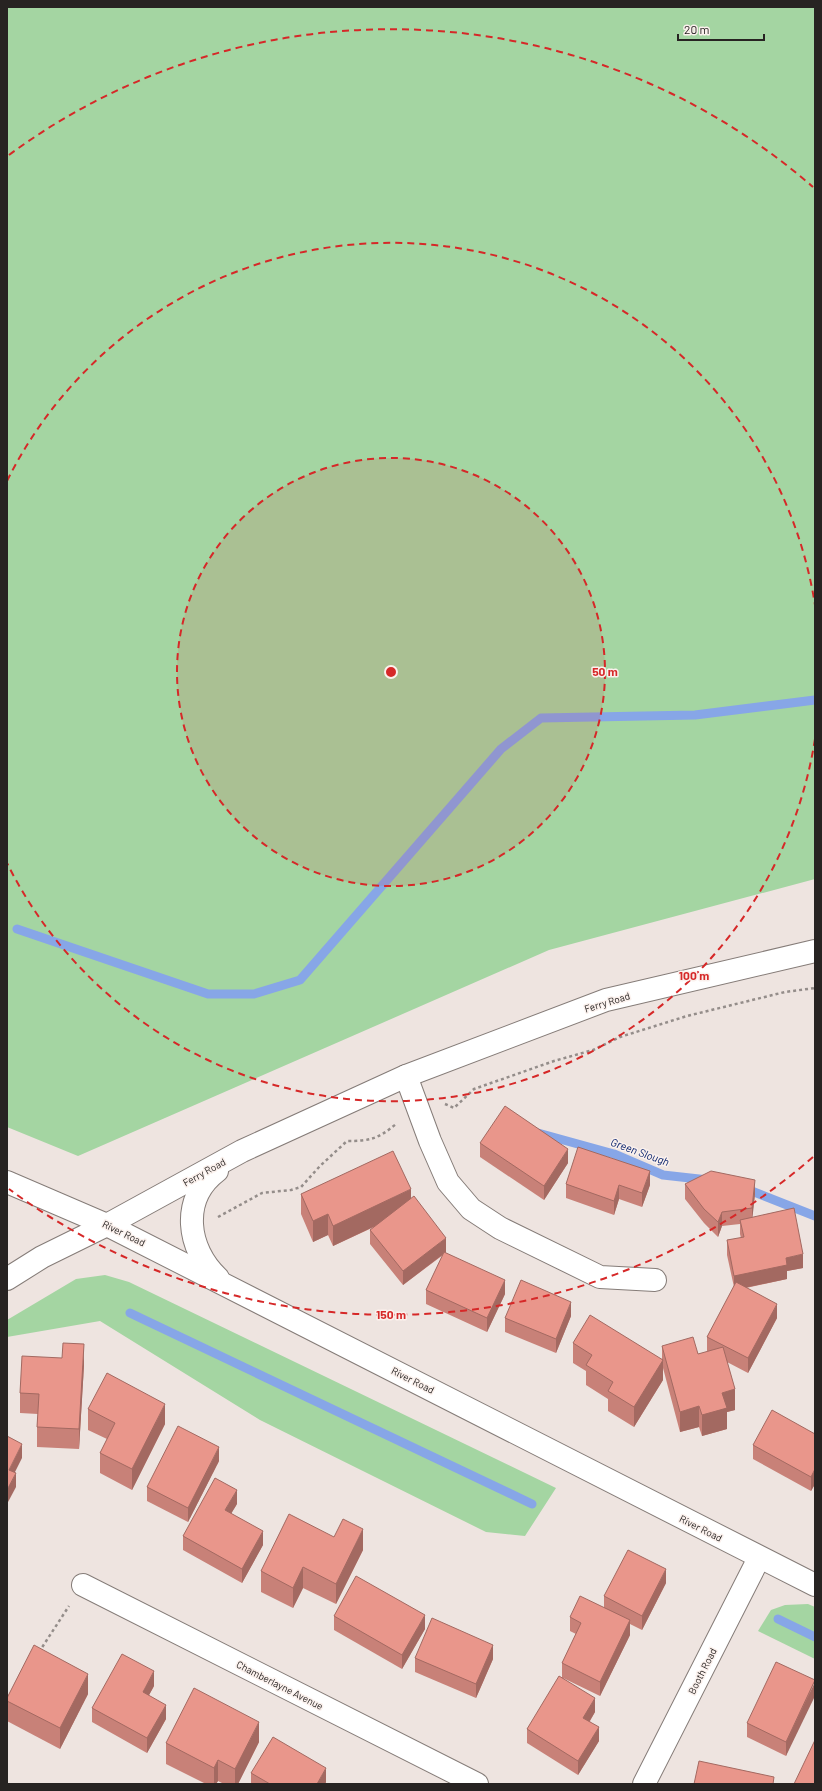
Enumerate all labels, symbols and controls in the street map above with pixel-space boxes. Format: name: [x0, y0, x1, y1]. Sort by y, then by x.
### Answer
scale bar: [678, 16, 764, 42]
text: 20 m: [684, 22, 710, 36]
text: 50 m: [592, 664, 618, 678]
centre of rings: [384, 665, 398, 679]
text: 100 m: [679, 968, 709, 982]
street label: Ferry Road: [583, 989, 631, 1015]
water label: Green Slough: [609, 1135, 671, 1168]
street label: Ferry Road: [181, 1155, 227, 1189]
street label: River Road: [101, 1217, 147, 1249]
text: 150 m: [376, 1307, 406, 1321]
street label: River Road: [390, 1364, 436, 1396]
street label: River Road: [678, 1512, 724, 1544]
street label: Booth Road: [685, 1646, 719, 1696]
street label: Chamberlayne Avenue: [235, 1658, 325, 1712]

